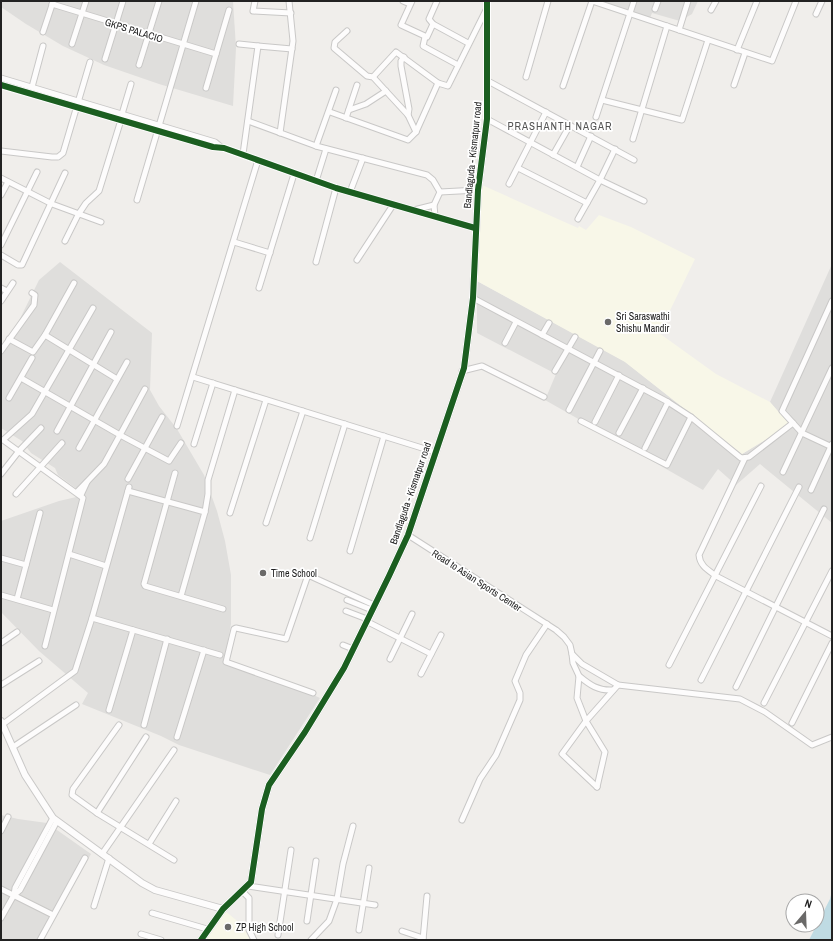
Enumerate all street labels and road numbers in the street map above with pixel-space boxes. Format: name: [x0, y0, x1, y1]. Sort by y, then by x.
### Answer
street label: GKPS PALACIO: [103, 15, 164, 45]
street label: Bandlaguda - Kismatpur road: [460, 101, 485, 209]
street label: Bandlaguda - Kismatpur road: [387, 440, 434, 546]
street label: Road to Asian Sports Center: [429, 547, 524, 614]

